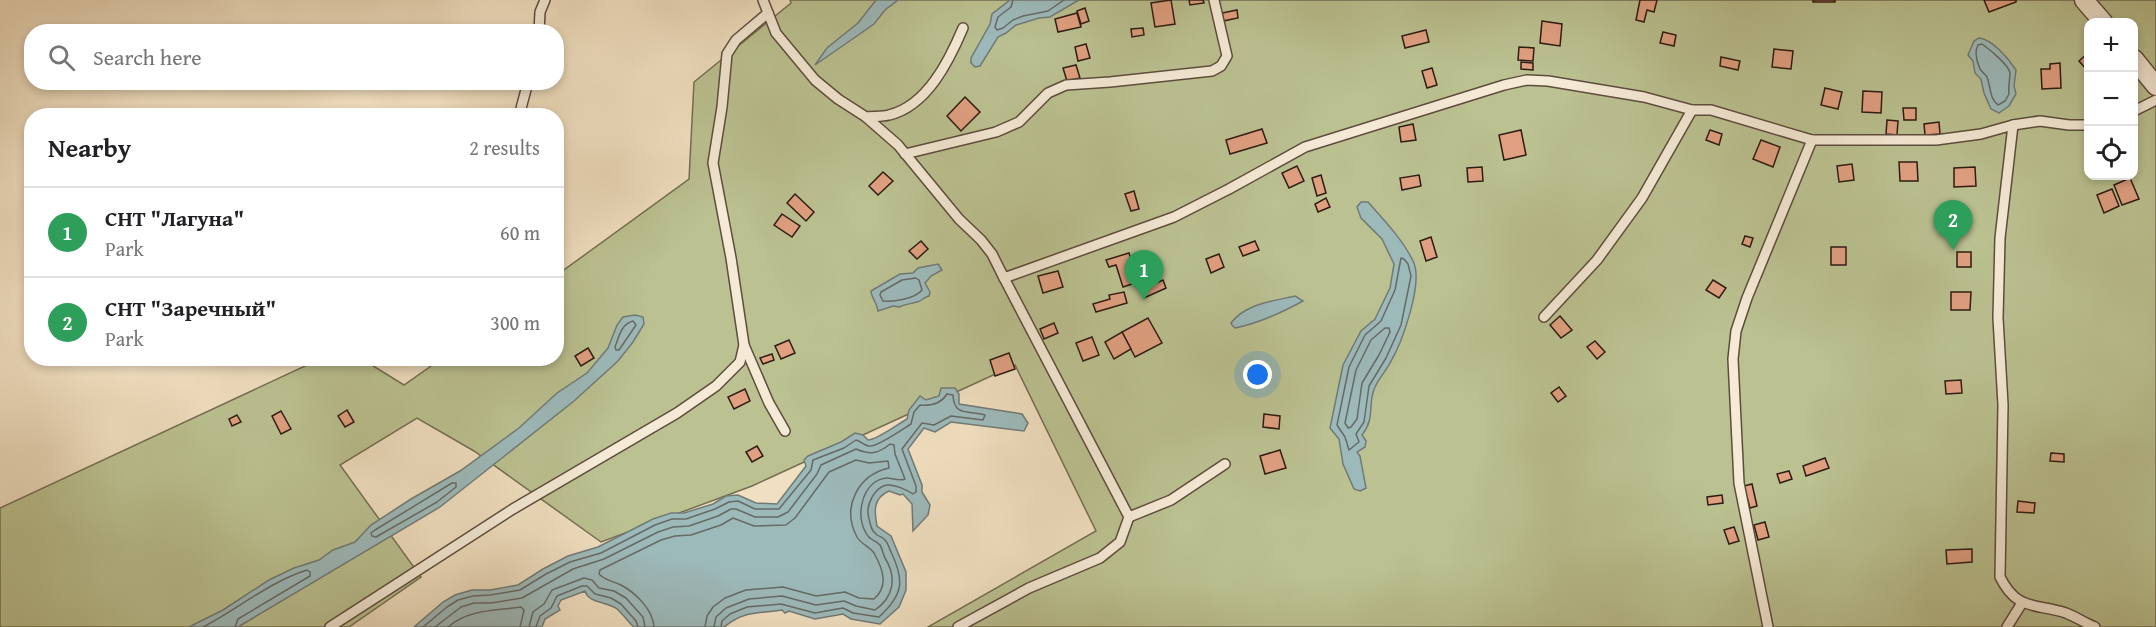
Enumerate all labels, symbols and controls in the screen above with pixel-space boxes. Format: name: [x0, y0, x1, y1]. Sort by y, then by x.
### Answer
map controls: [2084, 18, 2138, 180]
button: +: [2084, 18, 2138, 72]
search box: [24, 24, 564, 90]
icon: search: [45, 41, 78, 74]
text: Search here: [93, 41, 202, 73]
button: −: [2084, 72, 2138, 126]
button: locate: [2084, 126, 2138, 180]
text: Nearby: [48, 128, 131, 167]
text: 2 results: [469, 133, 540, 162]
pin: 2: [1934, 200, 1972, 250]
text: СНТ "Лагуна": [105, 202, 244, 234]
text: 1: [62, 218, 73, 247]
text: 60 m: [500, 218, 540, 247]
text: Park: [105, 234, 144, 263]
pin: 1: [1124, 250, 1164, 300]
text: СНТ "Заречный": [105, 292, 276, 324]
text: 2: [62, 308, 73, 337]
text: 300 m: [490, 308, 540, 337]
text: Park: [105, 324, 144, 353]
your location: [1243, 360, 1272, 389]

